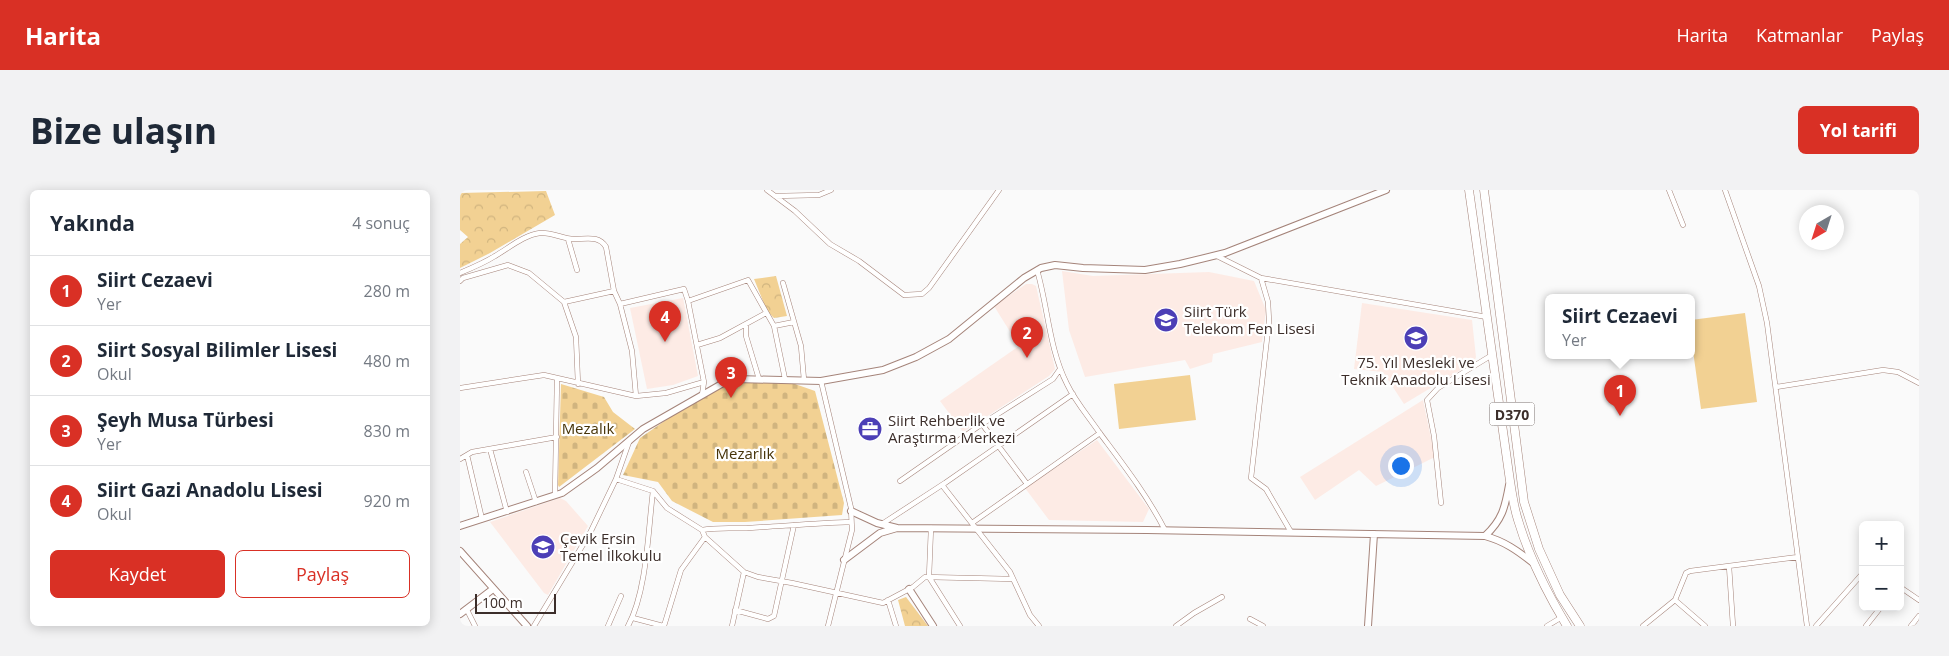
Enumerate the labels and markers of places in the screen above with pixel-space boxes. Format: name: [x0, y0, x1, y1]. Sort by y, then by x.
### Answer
pin: 4: [649, 301, 681, 342]
place label: Siirt Türk Telekom Fen Lisesi: [1184, 301, 1315, 338]
school or university icon: Siirt Türk Telekom Fen Lisesi: [1153, 307, 1179, 333]
pin: 2: [1011, 317, 1043, 358]
school or university icon: 75. Yıl Mesleki ve Teknik Anadolu Lisesi: [1403, 325, 1429, 351]
place label: 75. Yıl Mesleki ve Teknik Anadolu Lisesi: [1341, 352, 1491, 389]
pin: 3: [715, 357, 747, 398]
pin: 1: [1604, 375, 1636, 416]
place label: Siirt Rehberlik ve Araştırma Merkezi: [888, 410, 1016, 447]
office icon: Siirt Rehberlik ve Araştırma Merkezi: [857, 416, 883, 442]
place label: Çevik Ersin Temel İlkokulu: [560, 528, 662, 565]
school or university icon: Çevik Ersin Temel İlkokulu: [530, 534, 556, 560]

